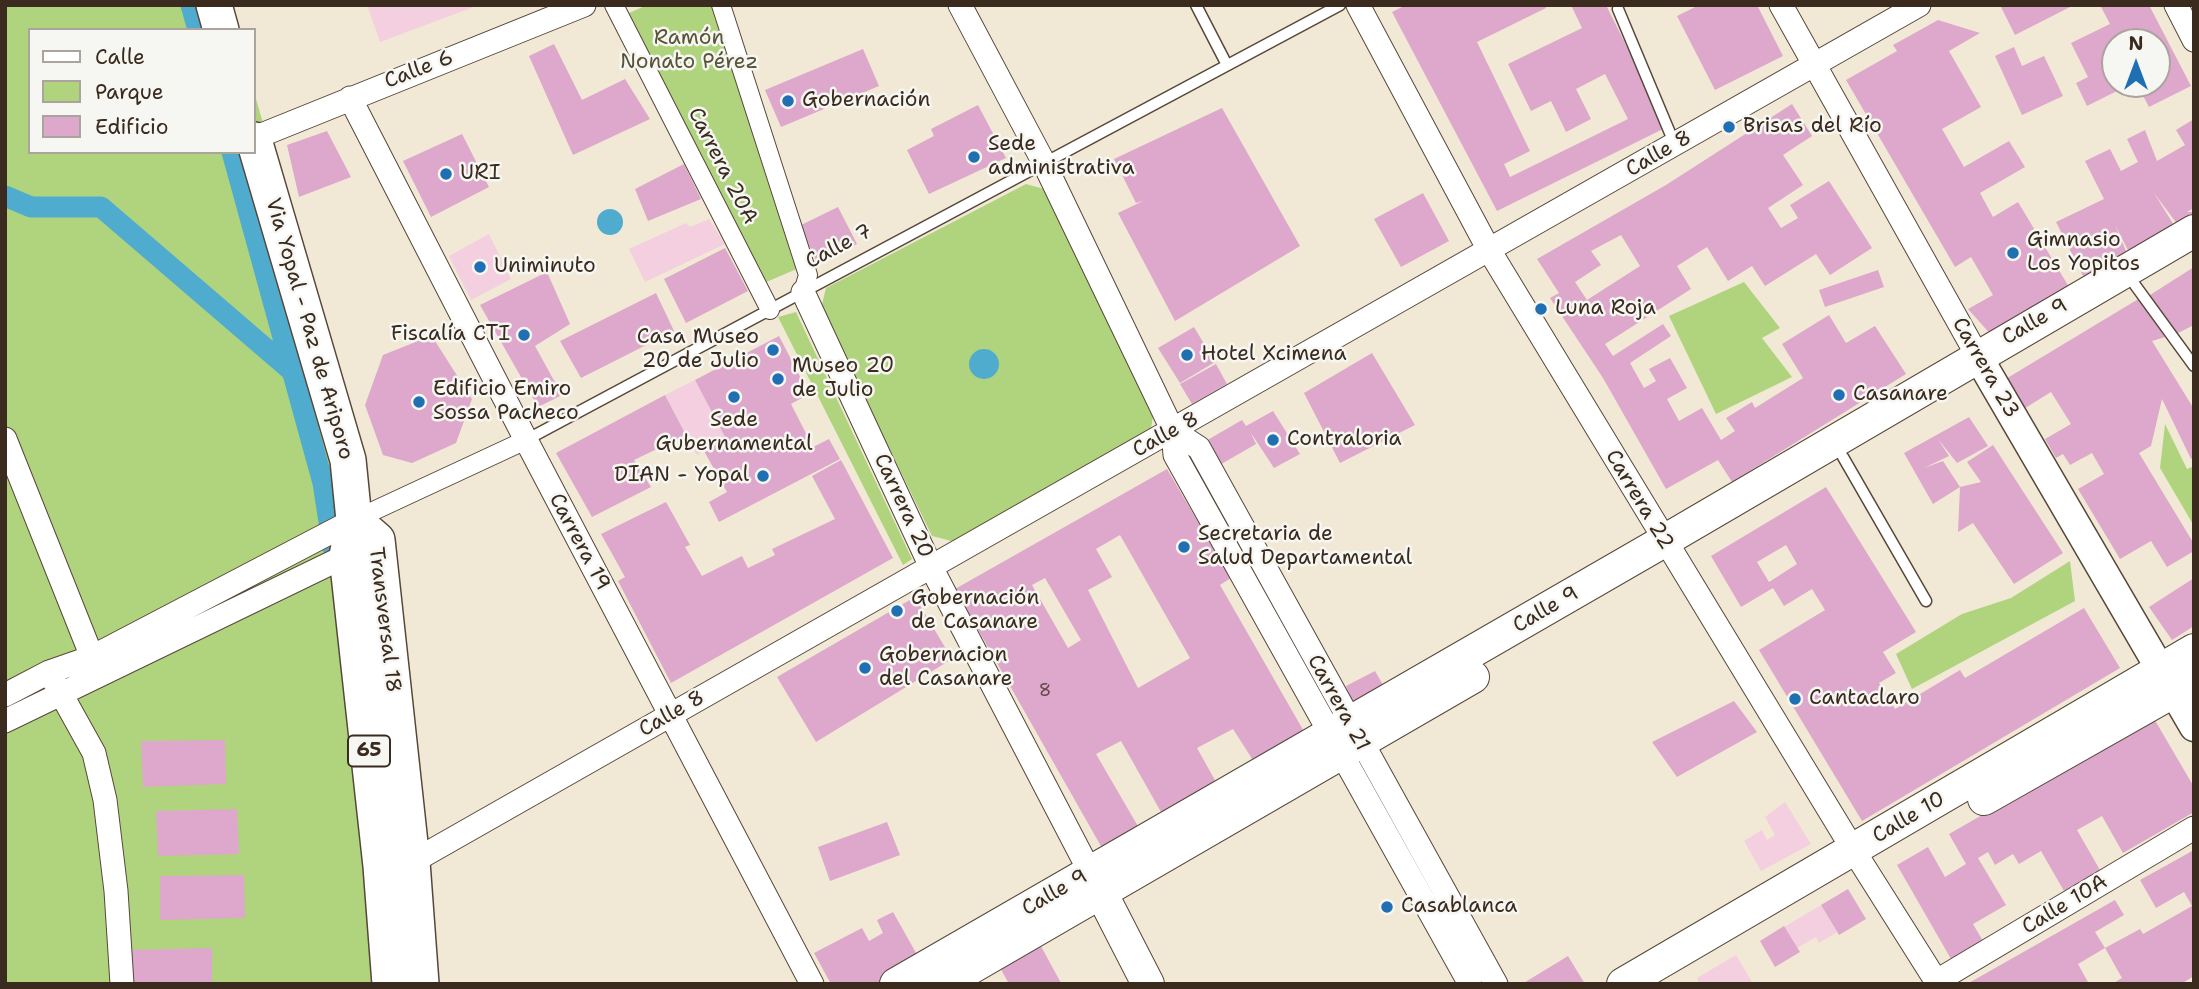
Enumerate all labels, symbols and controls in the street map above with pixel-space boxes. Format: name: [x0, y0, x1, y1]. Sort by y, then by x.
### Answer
park label: Ramón Nonato Pérez: [620, 26, 758, 76]
legend: [28, 28, 256, 154]
north arrow: [2101, 28, 2171, 98]
text: N: [2128, 31, 2144, 56]
text: Calle: [95, 43, 145, 71]
street label: Calle 6: [381, 45, 457, 95]
text: Parque: [95, 78, 164, 106]
place label: Gobernación: [802, 88, 930, 114]
marker: Gobernación: [780, 93, 796, 109]
street label: Carrera 20A: [682, 103, 762, 229]
text: Edificio: [95, 113, 168, 141]
place label: Brisas del Río: [1743, 114, 1882, 140]
marker: Brisas del Río: [1721, 119, 1737, 135]
street label: Calle 8: [1622, 125, 1696, 183]
place label: Sede administrativa: [988, 132, 1135, 182]
marker: Sede administrativa: [966, 149, 982, 165]
place label: URI: [460, 161, 501, 187]
marker: URI: [438, 166, 454, 182]
street label: Via Yopal - Paz de Ariporo: [260, 195, 358, 463]
street label: Calle 7: [801, 219, 877, 275]
place label: Gimnasio Los Yopitos: [2027, 228, 2140, 278]
marker: Gimnasio Los Yopitos: [2005, 245, 2021, 261]
place label: Uniminuto: [494, 254, 596, 280]
marker: Uniminuto: [472, 259, 488, 275]
street label: Calle 9: [1998, 293, 2072, 351]
place label: Luna Roja: [1555, 296, 1656, 322]
marker: Luna Roja: [1533, 301, 1549, 317]
street label: Carrera 23: [1946, 313, 2024, 423]
place label: Fiscalía CTI: [391, 322, 510, 348]
place label: Casa Museo 20 de Julio: [637, 325, 759, 375]
marker: Fiscalía CTI: [516, 327, 532, 343]
marker: Casa Museo 20 de Julio: [765, 342, 781, 358]
place label: Hotel Xcimena: [1201, 342, 1347, 368]
marker: Hotel Xcimena: [1179, 347, 1195, 363]
place label: Museo 20 de Julio: [792, 354, 894, 404]
marker: Museo 20 de Julio: [770, 371, 786, 387]
place label: Edificio Emiro Sossa Pacheco: [433, 377, 579, 427]
place label: Casanare: [1853, 382, 1948, 408]
marker: Casanare: [1831, 387, 1847, 403]
marker: Sede Gubernamental: [726, 389, 742, 405]
marker: Edificio Emiro Sossa Pacheco: [411, 394, 427, 410]
street label: Calle 8: [1129, 407, 1203, 463]
place label: Sede Gubernamental: [655, 408, 813, 458]
place label: Contraloria: [1287, 427, 1402, 453]
marker: Contraloria: [1265, 432, 1281, 448]
street label: Carrera 22: [1599, 446, 1679, 554]
street label: Carrera 20: [868, 450, 938, 562]
place label: DIAN - Yopal: [614, 463, 749, 489]
marker: DIAN - Yopal: [755, 468, 771, 484]
street label: Carrera 19: [543, 489, 615, 595]
place label: Secretaria de Salud Departamental: [1198, 522, 1412, 572]
marker: Secretaria de Salud Departamental: [1176, 539, 1192, 555]
street label: Transversal 18: [363, 546, 405, 694]
street label: Calle 9: [1509, 581, 1583, 639]
place label: Gobernación de Casanare: [911, 586, 1039, 636]
marker: Gobernación de Casanare: [889, 603, 905, 619]
place label: Gobernacion del Casanare: [879, 643, 1012, 693]
street label: Carrera 21: [1301, 651, 1375, 755]
marker: Gobernacion del Casanare: [857, 660, 873, 676]
house number: 8: [1039, 680, 1051, 702]
street label: Calle 8: [635, 685, 709, 743]
place label: Cantaclaro: [1809, 686, 1920, 712]
marker: Cantaclaro: [1787, 691, 1803, 707]
road number: 65: [348, 736, 390, 766]
street label: Calle 10: [1868, 787, 1950, 849]
street label: Calle 9: [1018, 864, 1092, 922]
street label: Calle 10A: [2018, 870, 2112, 940]
place label: Casablanca: [1401, 894, 1517, 920]
marker: Casablanca: [1379, 899, 1395, 915]

